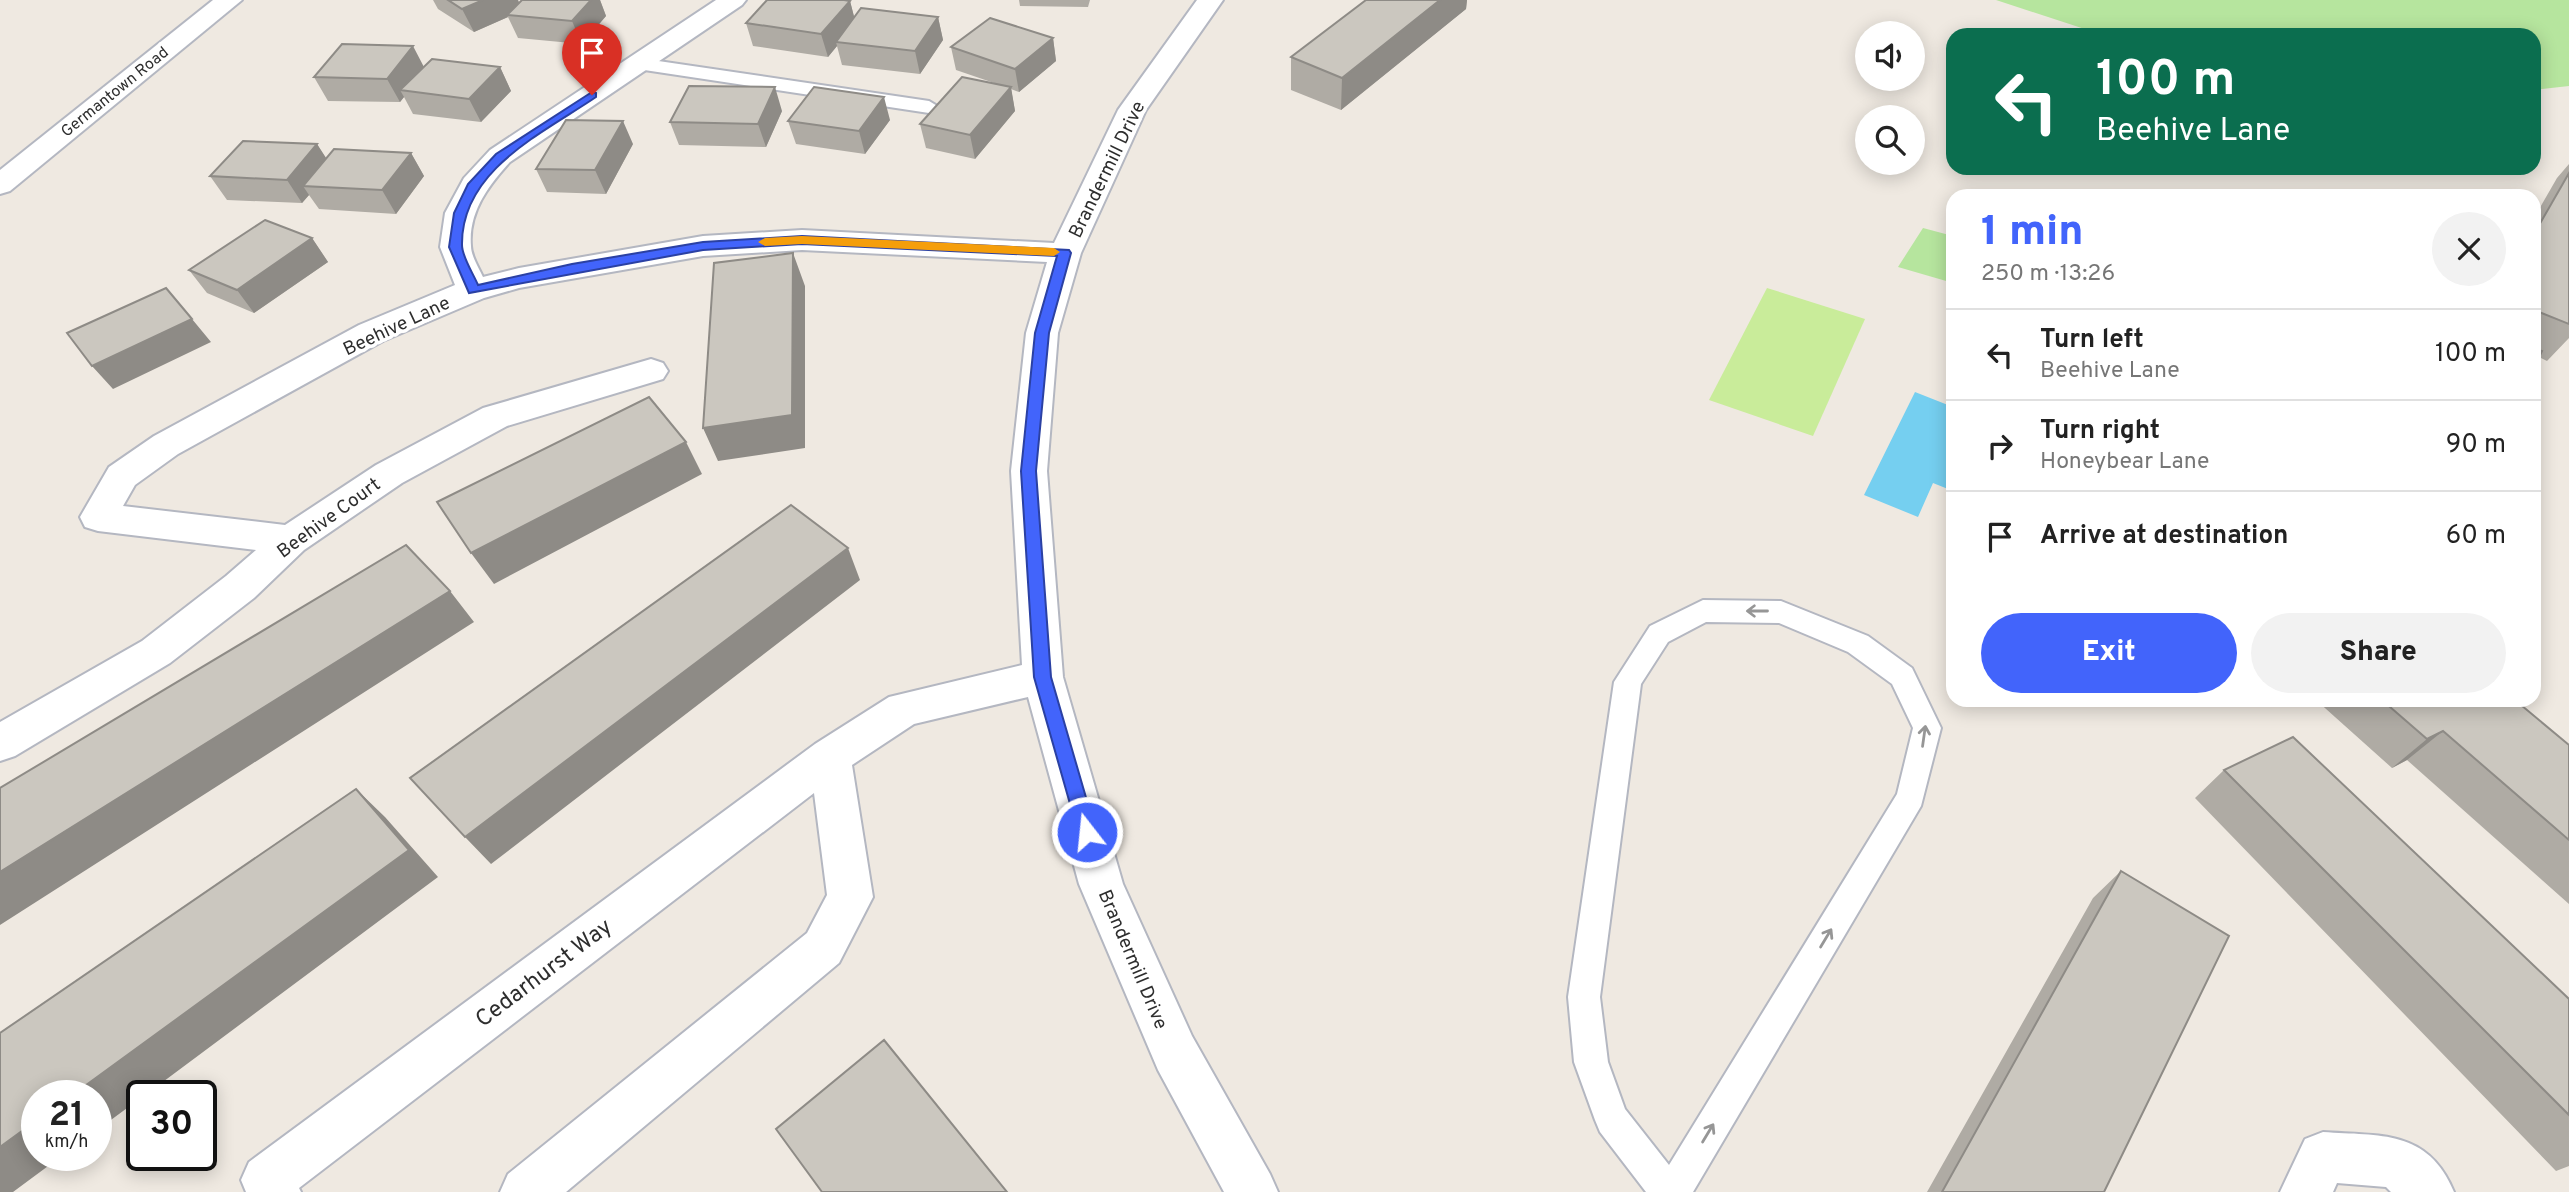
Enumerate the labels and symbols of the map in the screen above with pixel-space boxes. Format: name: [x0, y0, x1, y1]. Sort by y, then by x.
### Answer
pin: [562, 23, 622, 95]
street label: Germantown Road: [57, 43, 173, 142]
street label: Brandermill Drive: [1064, 97, 1151, 242]
street label: Beehive Lane: [340, 292, 454, 362]
street label: Beehive Court: [273, 473, 386, 564]
one-way arrow: [1746, 605, 1769, 618]
one-way arrow: [1917, 726, 1930, 748]
position arrow: [1050, 795, 1124, 869]
street label: Brandermill Drive: [1092, 886, 1172, 1033]
street label: Cedarhurst Way: [470, 913, 619, 1035]
one-way arrow: [1819, 929, 1833, 949]
speed limit sign: 30: [126, 1080, 217, 1171]
one-way arrow: [1702, 1124, 1716, 1144]

